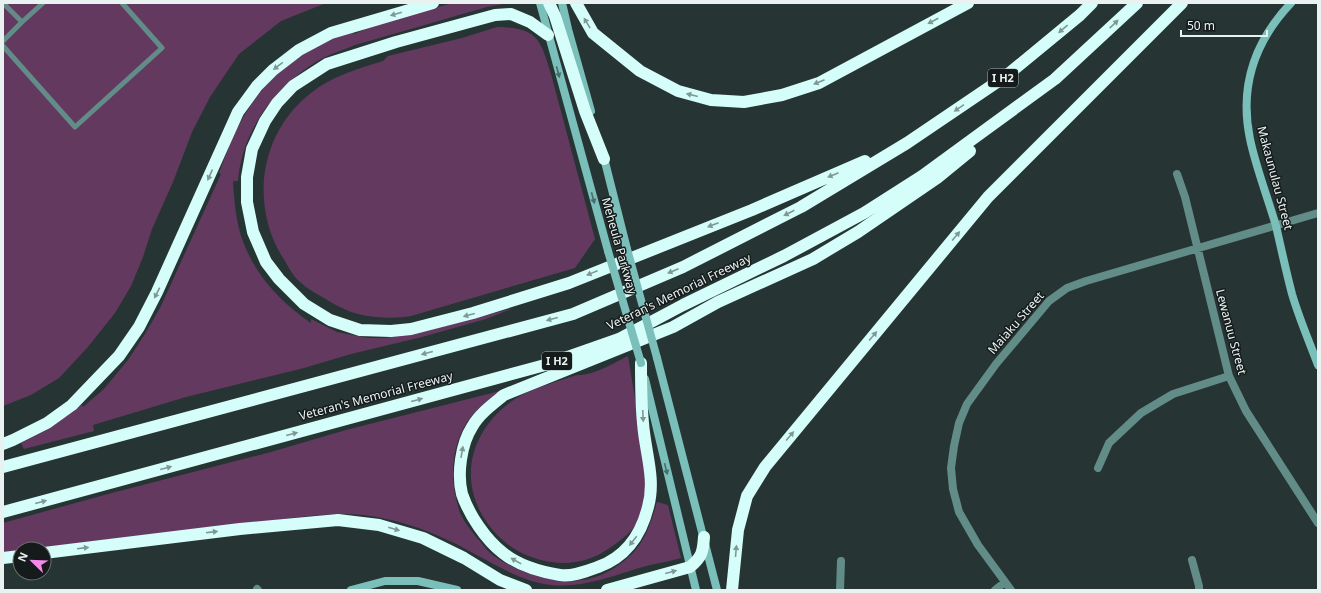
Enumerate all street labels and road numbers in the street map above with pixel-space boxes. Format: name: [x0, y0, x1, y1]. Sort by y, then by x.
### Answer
road number: I H2: [988, 69, 1018, 87]
street label: Makaunulau Street: [1253, 124, 1298, 232]
street label: Meheula Parkway: [598, 196, 642, 297]
street label: Veteran's Memorial Freeway: [604, 249, 754, 334]
street label: Maiaku Street: [984, 287, 1048, 358]
street label: Lewanuu Street: [1212, 287, 1251, 377]
road number: I H2: [542, 352, 572, 370]
street label: Veteran's Memorial Freeway: [297, 367, 455, 424]

